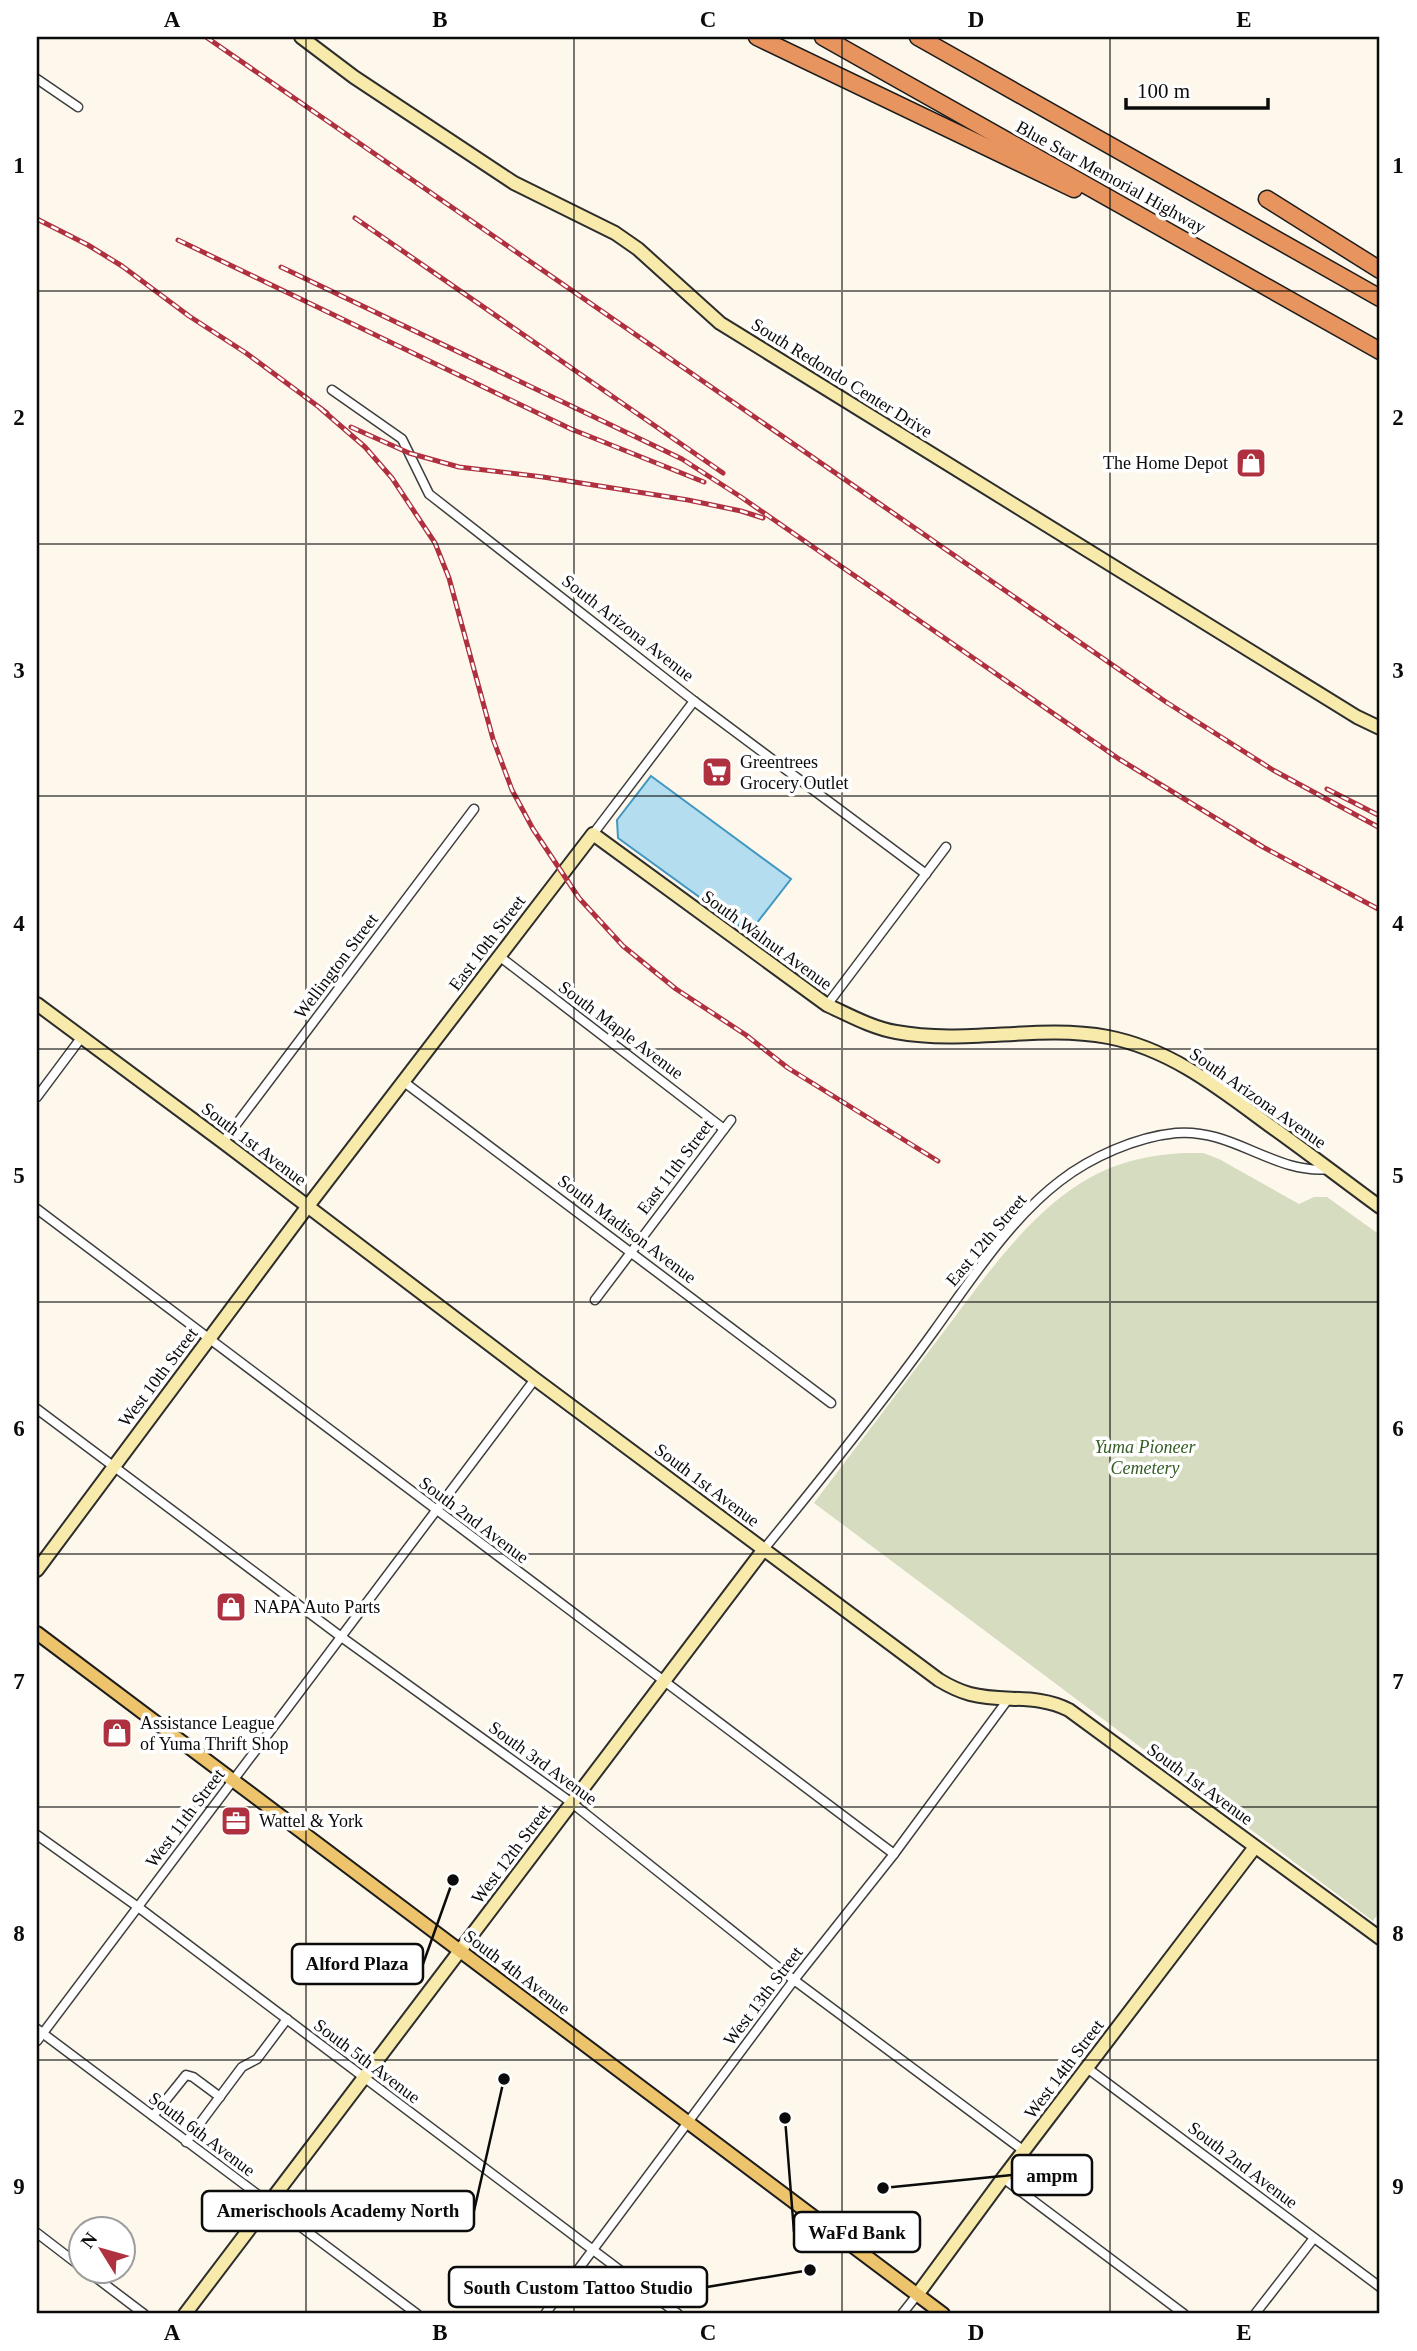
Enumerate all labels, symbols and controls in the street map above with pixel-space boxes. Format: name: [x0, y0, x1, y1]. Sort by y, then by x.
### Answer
text: A: [164, 7, 181, 32]
text: B: [432, 7, 448, 32]
text: C: [700, 7, 716, 32]
text: D: [968, 7, 984, 32]
text: E: [1236, 7, 1252, 32]
scale bar: [1126, 66, 1268, 110]
text: 100 m: [1137, 79, 1190, 103]
street label: Blue Star Memorial Highway: [1013, 117, 1209, 237]
text: 1: [13, 153, 25, 178]
text: 1: [1392, 153, 1404, 178]
street label: South Redondo Center Drive: [748, 314, 936, 442]
text: 2: [13, 405, 25, 430]
text: 2: [1392, 405, 1404, 430]
shop icon: The Home Depot: [1234, 446, 1268, 480]
place label: The Home Depot: [1103, 453, 1228, 473]
street label: South Arizona Avenue: [558, 570, 698, 686]
text: 3: [13, 658, 25, 683]
text: 3: [1392, 658, 1404, 683]
place label: Greentrees Grocery Outlet: [740, 752, 848, 793]
supermarket icon: Greentrees Grocery Outlet: [700, 755, 734, 789]
street label: South Walnut Avenue: [698, 886, 836, 994]
street label: East 10th Street: [445, 891, 529, 995]
street label: Wellington Street: [290, 910, 382, 1022]
text: 4: [13, 911, 25, 936]
text: 4: [1392, 911, 1404, 936]
street label: South Maple Avenue: [555, 977, 687, 1083]
street label: South Arizona Avenue: [1186, 1043, 1330, 1153]
street label: South 1st Avenue: [198, 1098, 310, 1190]
street label: East 11th Street: [633, 1116, 717, 1218]
text: 5: [13, 1163, 25, 1188]
text: 5: [1392, 1163, 1404, 1188]
street label: South Madison Avenue: [554, 1171, 700, 1287]
street label: East 12th Street: [942, 1190, 1030, 1290]
street label: West 10th Street: [114, 1324, 202, 1430]
text: 6: [13, 1416, 25, 1441]
text: 6: [1392, 1416, 1404, 1441]
park label: Yuma Pioneer Cemetery: [1095, 1437, 1196, 1478]
street label: South 1st Avenue: [651, 1439, 763, 1531]
street label: South 2nd Avenue: [415, 1472, 533, 1568]
shop icon: NAPA Auto Parts: [214, 1590, 248, 1624]
place label: NAPA Auto Parts: [254, 1597, 380, 1617]
text: 7: [13, 1669, 25, 1694]
text: 7: [1392, 1669, 1404, 1694]
place label: Assistance League of Yuma Thrift Shop: [140, 1713, 289, 1754]
shop icon: Assistance League of Yuma Thrift Shop: [100, 1716, 134, 1750]
street label: South 3rd Avenue: [485, 1717, 601, 1809]
street label: South 1st Avenue: [1143, 1739, 1257, 1829]
street label: West 11th Street: [142, 1765, 228, 1871]
street label: West 12th Street: [467, 1801, 555, 1907]
office icon: Wattel & York: [219, 1804, 253, 1838]
place label: Wattel & York: [259, 1811, 363, 1831]
text: 8: [13, 1921, 25, 1946]
text: 8: [1392, 1921, 1404, 1946]
street label: South 4th Avenue: [460, 1926, 574, 2018]
street label: West 13th Street: [719, 1943, 807, 2049]
callout: Alford Plaza: [292, 1944, 423, 1984]
text: Alford Plaza: [306, 1953, 409, 1974]
street label: South 5th Avenue: [310, 2015, 424, 2107]
street label: West 14th Street: [1020, 2016, 1108, 2122]
street label: South 6th Avenue: [145, 2088, 259, 2180]
street label: South 2nd Avenue: [1184, 2117, 1302, 2213]
callout: ampm: [1012, 2155, 1092, 2195]
text: ampm: [1026, 2165, 1078, 2186]
text: 9: [13, 2174, 25, 2199]
text: 9: [1392, 2174, 1404, 2199]
callout: Amerischools Academy North: [202, 2191, 474, 2231]
text: Amerischools Academy North: [217, 2200, 460, 2221]
callout: WaFd Bank: [794, 2212, 920, 2252]
north arrow: [66, 2214, 136, 2284]
text: WaFd Bank: [808, 2222, 906, 2243]
text: N: [76, 2228, 102, 2252]
callout: South Custom Tattoo Studio: [449, 2267, 707, 2307]
text: South Custom Tattoo Studio: [463, 2277, 693, 2298]
text: A: [164, 2320, 181, 2345]
text: B: [432, 2320, 448, 2345]
text: C: [700, 2320, 716, 2345]
text: D: [968, 2320, 984, 2345]
text: E: [1236, 2320, 1252, 2345]

